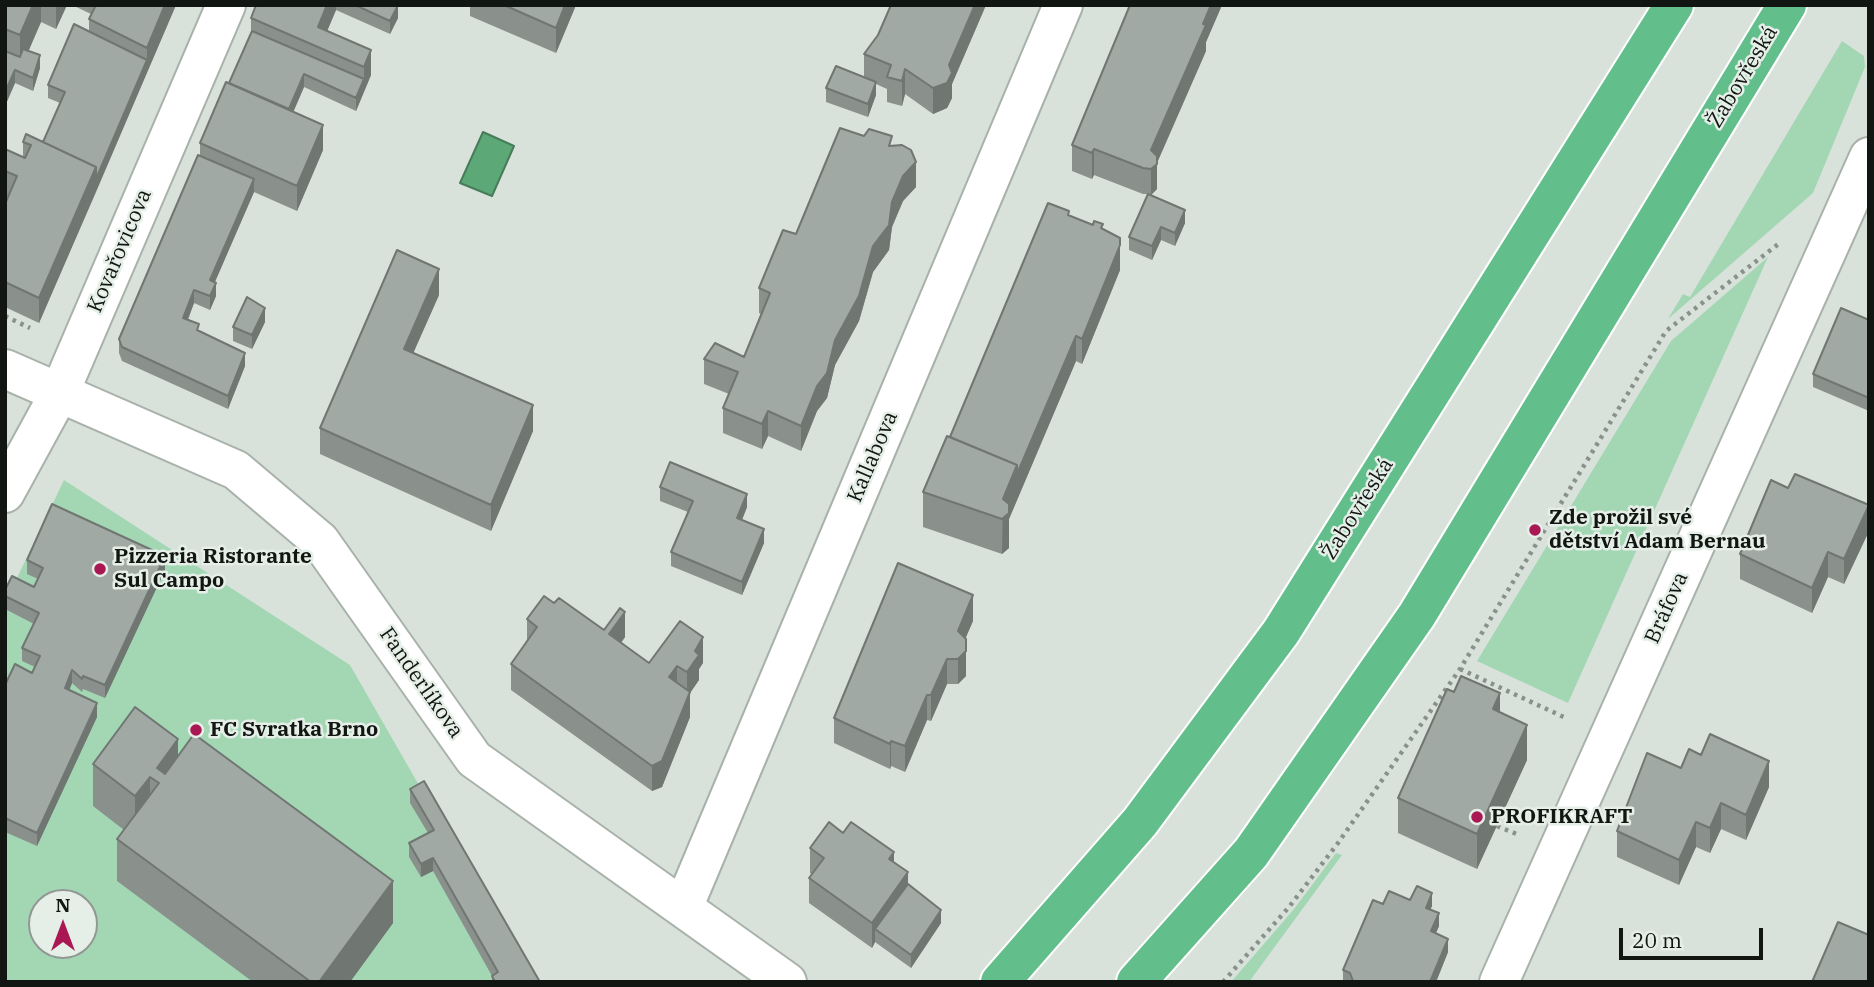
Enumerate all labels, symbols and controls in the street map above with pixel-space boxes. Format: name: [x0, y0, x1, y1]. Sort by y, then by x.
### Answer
street label: Žabovřeská: [1703, 21, 1783, 133]
street label: Kovařovicova: [83, 185, 157, 317]
street label: Kallabova: [843, 408, 903, 506]
street label: Žabovřeská: [1317, 454, 1399, 564]
place label: Zde prožil své dětství Adam Bernau: [1549, 505, 1766, 555]
marker: Zde prožil své dětství Adam Bernau: [1527, 522, 1543, 538]
place label: Pizzeria Ristorante Sul Campo: [114, 544, 312, 594]
marker: Pizzeria Ristorante Sul Campo: [92, 561, 108, 577]
street label: Bráfova: [1640, 568, 1694, 648]
street label: Fanderlíkova: [374, 623, 468, 743]
place label: FC Svratka Brno: [210, 717, 378, 743]
marker: FC Svratka Brno: [188, 722, 204, 738]
place label: PROFIKRAFT: [1491, 804, 1632, 830]
marker: PROFIKRAFT: [1469, 809, 1485, 825]
north arrow: [28, 889, 98, 959]
text: N: [55, 893, 71, 917]
scale bar: [1622, 914, 1766, 958]
text: 20 m: [1632, 926, 1682, 954]

